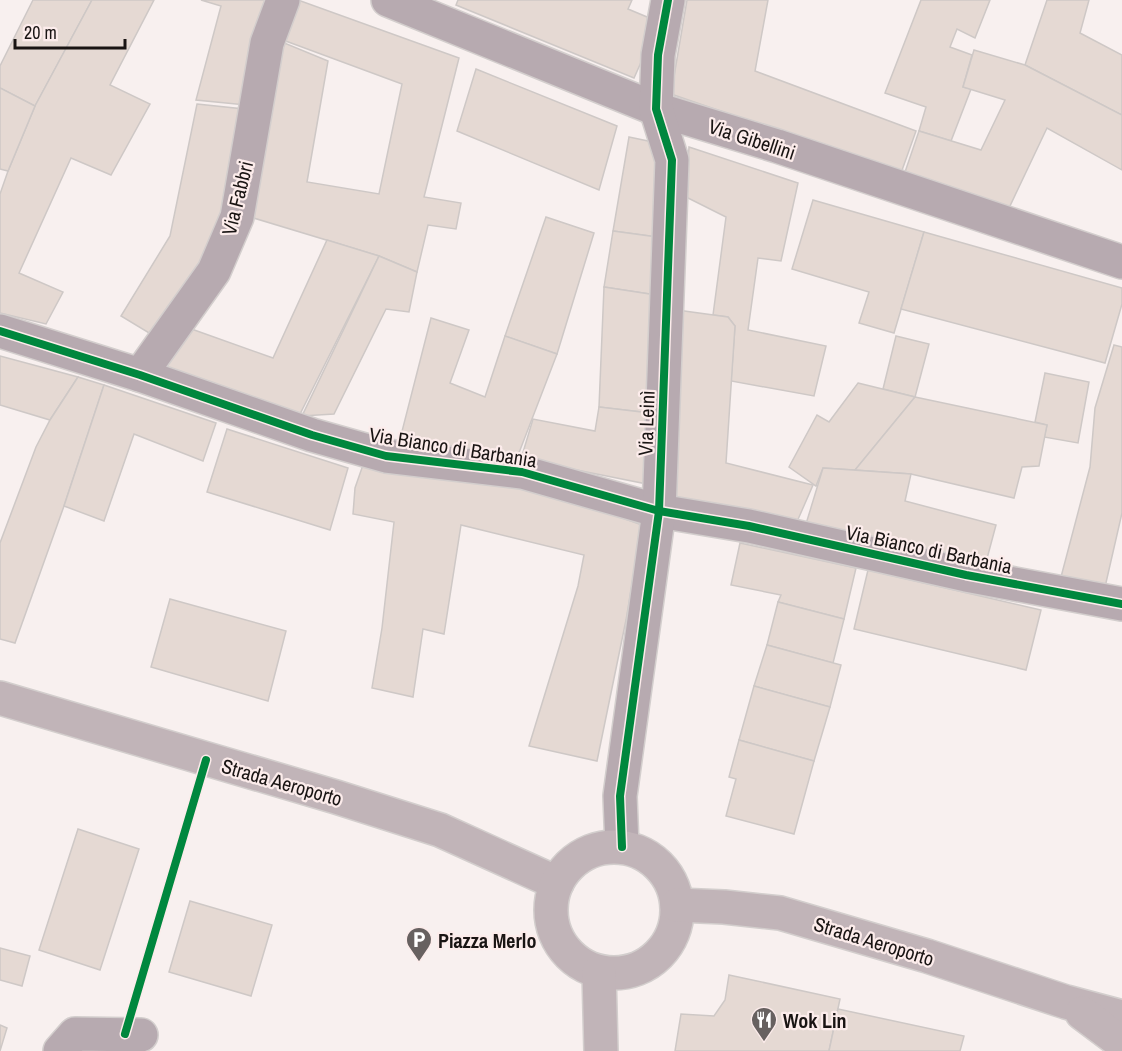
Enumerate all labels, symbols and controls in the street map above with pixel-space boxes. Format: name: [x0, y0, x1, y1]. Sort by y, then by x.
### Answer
scale bar: [15, 12, 124, 50]
text: 20 m: [24, 20, 57, 45]
street label: Via Gibellini: [705, 112, 799, 166]
street label: Via Fabbri: [215, 158, 259, 238]
street label: Via Leinì: [631, 390, 661, 456]
street label: Via Bianco di Barbania: [367, 420, 539, 474]
street label: Via Bianco di Barbania: [843, 518, 1015, 580]
street label: Strada Aeroporto: [219, 752, 345, 812]
street label: Strada Aeroporto: [811, 910, 937, 972]
parking icon: Piazza Merlo: [404, 925, 434, 963]
place label: Piazza Merlo: [438, 927, 536, 954]
restaurant icon: Wok Lin: [749, 1005, 779, 1043]
place label: Wok Lin: [783, 1007, 847, 1034]

